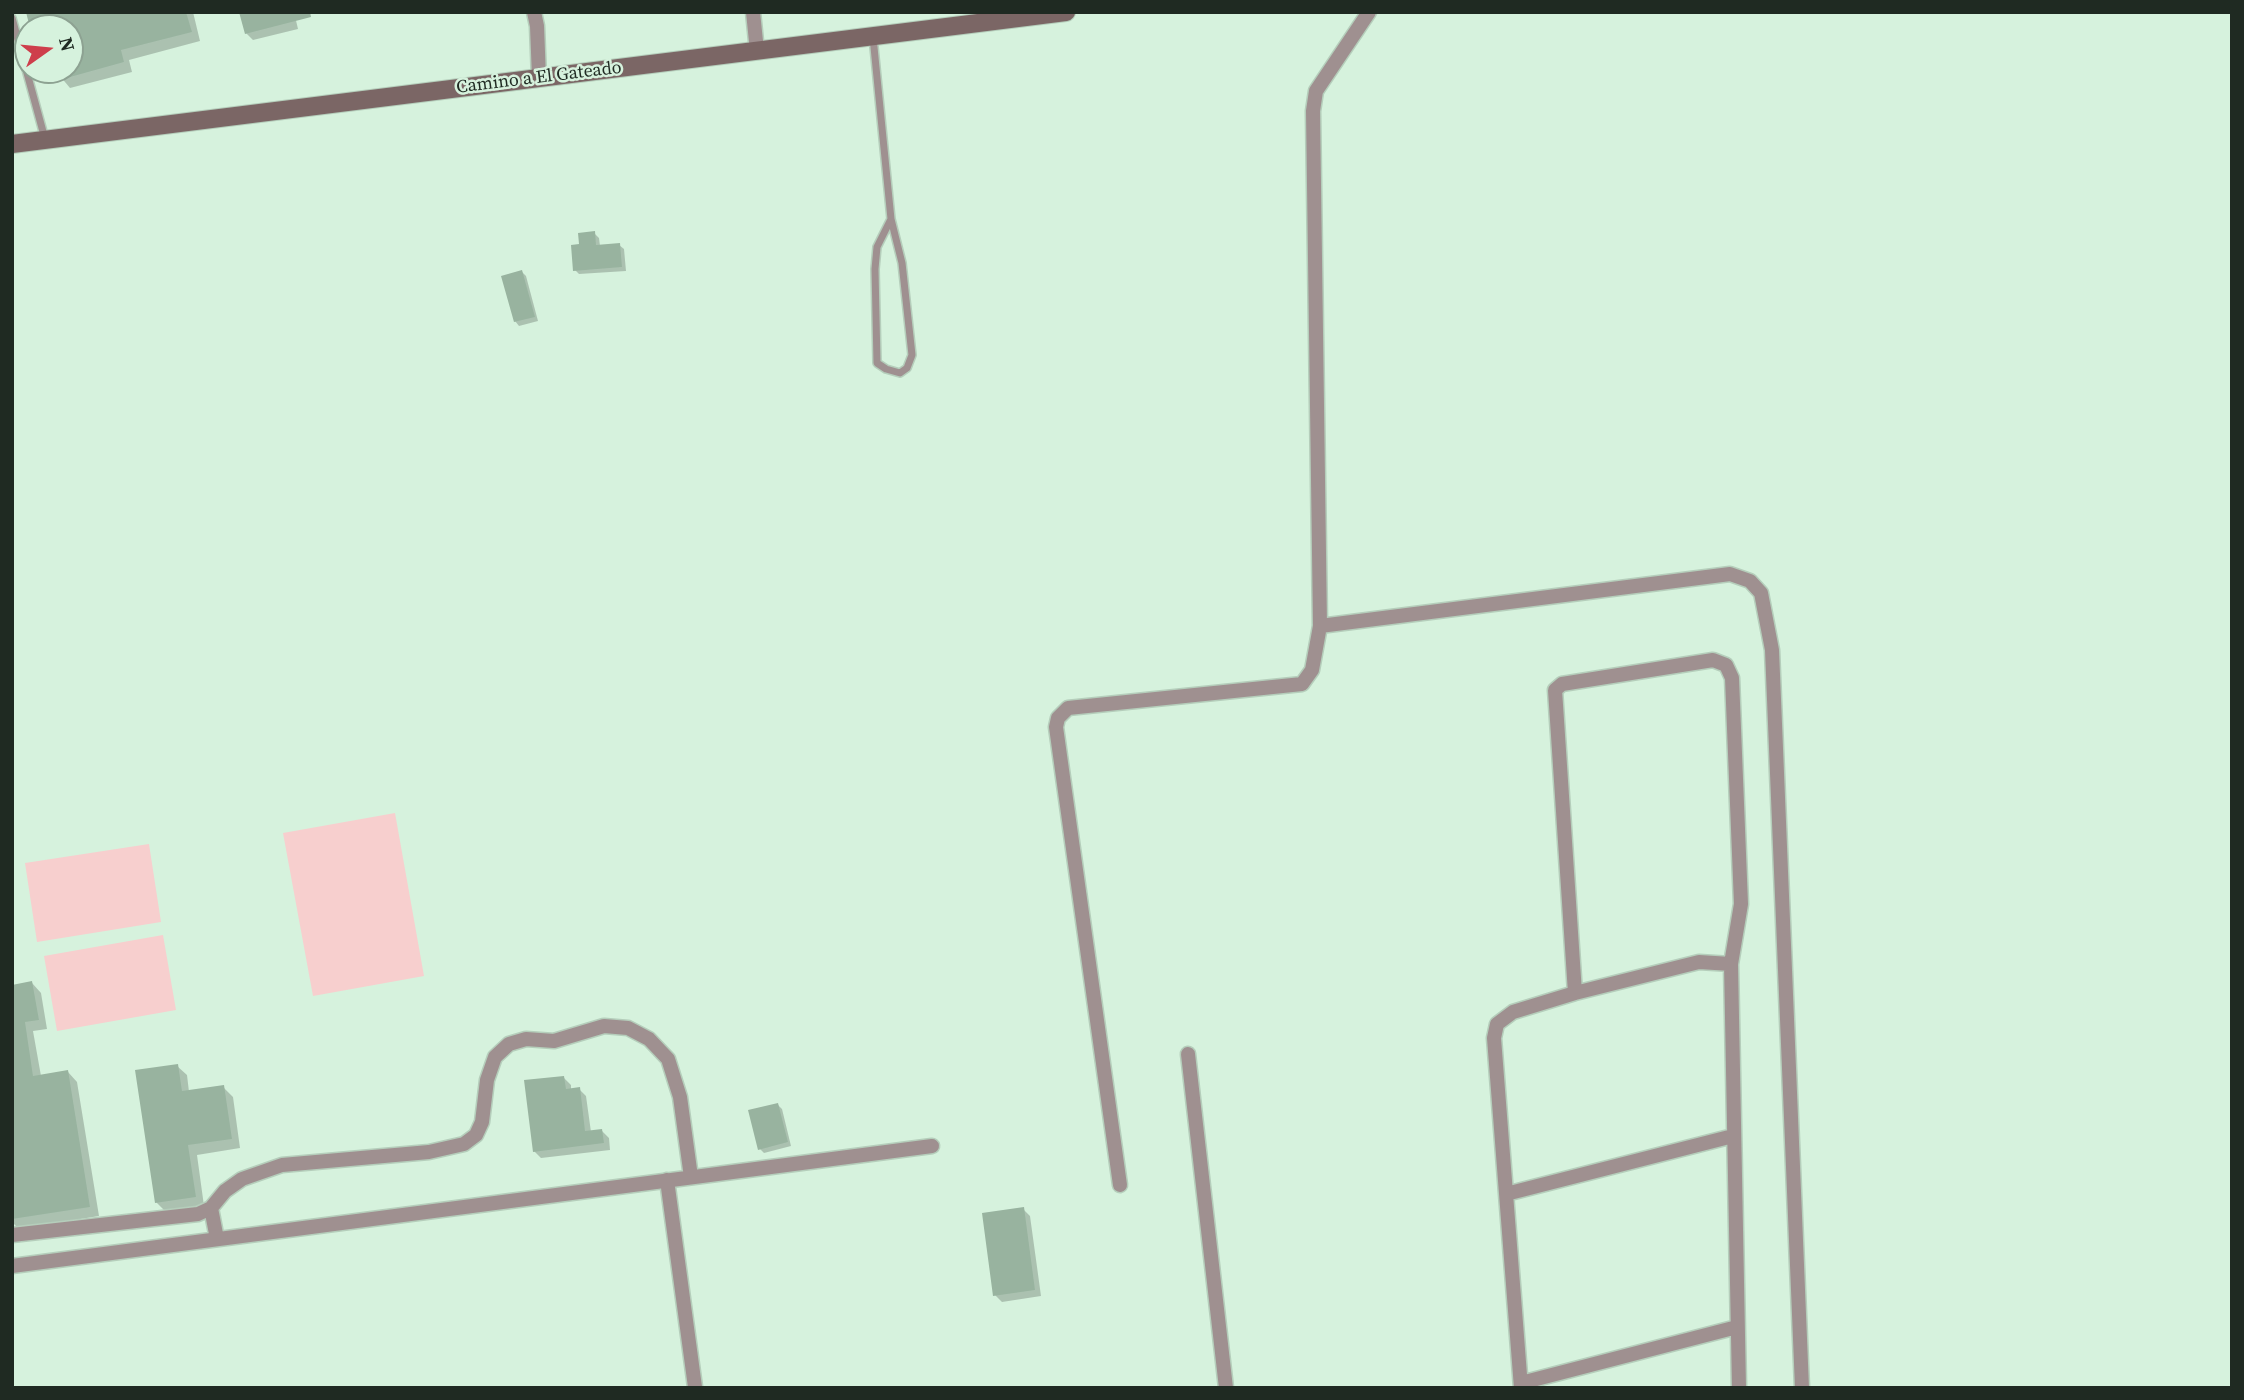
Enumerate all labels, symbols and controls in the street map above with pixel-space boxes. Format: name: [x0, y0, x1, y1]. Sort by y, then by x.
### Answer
north arrow: [14, 14, 84, 84]
text: N: [53, 34, 82, 54]
street label: Camino a El Gateado: [455, 57, 623, 99]

